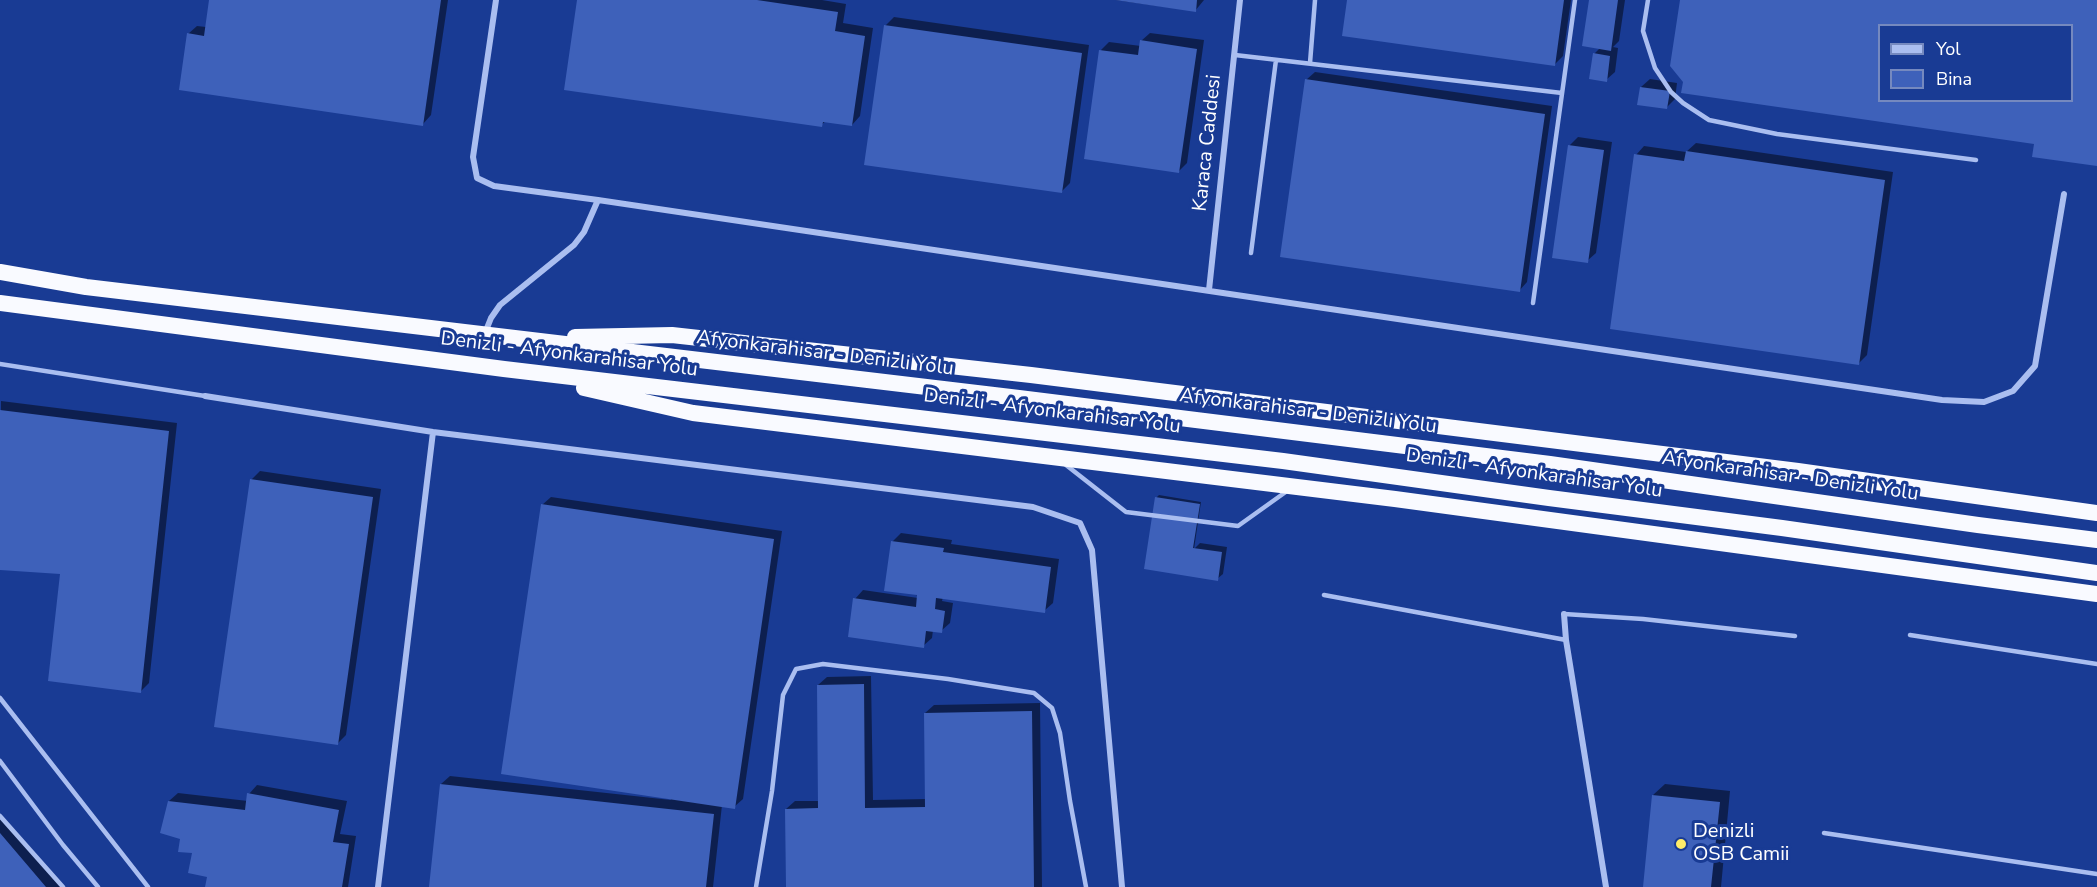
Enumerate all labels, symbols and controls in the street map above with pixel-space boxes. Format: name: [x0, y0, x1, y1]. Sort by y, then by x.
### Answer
legend: [1878, 24, 2073, 102]
text: Yol: [1936, 37, 1961, 61]
text: Bina: [1936, 67, 1972, 91]
street label: Karaca Caddesi: [1189, 73, 1227, 213]
street label: Afyonkarahisar - Denizli Yolu: [695, 326, 955, 382]
street label: Denizli - Afyonkarahisar Yolu: [439, 327, 699, 383]
street label: Denizli - Afyonkarahisar Yolu: [922, 384, 1182, 440]
street label: Afyonkarahisar - Denizli Yolu: [1178, 384, 1438, 440]
street label: Denizli - Afyonkarahisar Yolu: [1404, 444, 1664, 504]
street label: Afyonkarahisar - Denizli Yolu: [1660, 447, 1920, 507]
place label: Denizli OSB Camii: [1693, 820, 1789, 867]
marker: Denizli OSB Camii: [1674, 837, 1688, 851]

